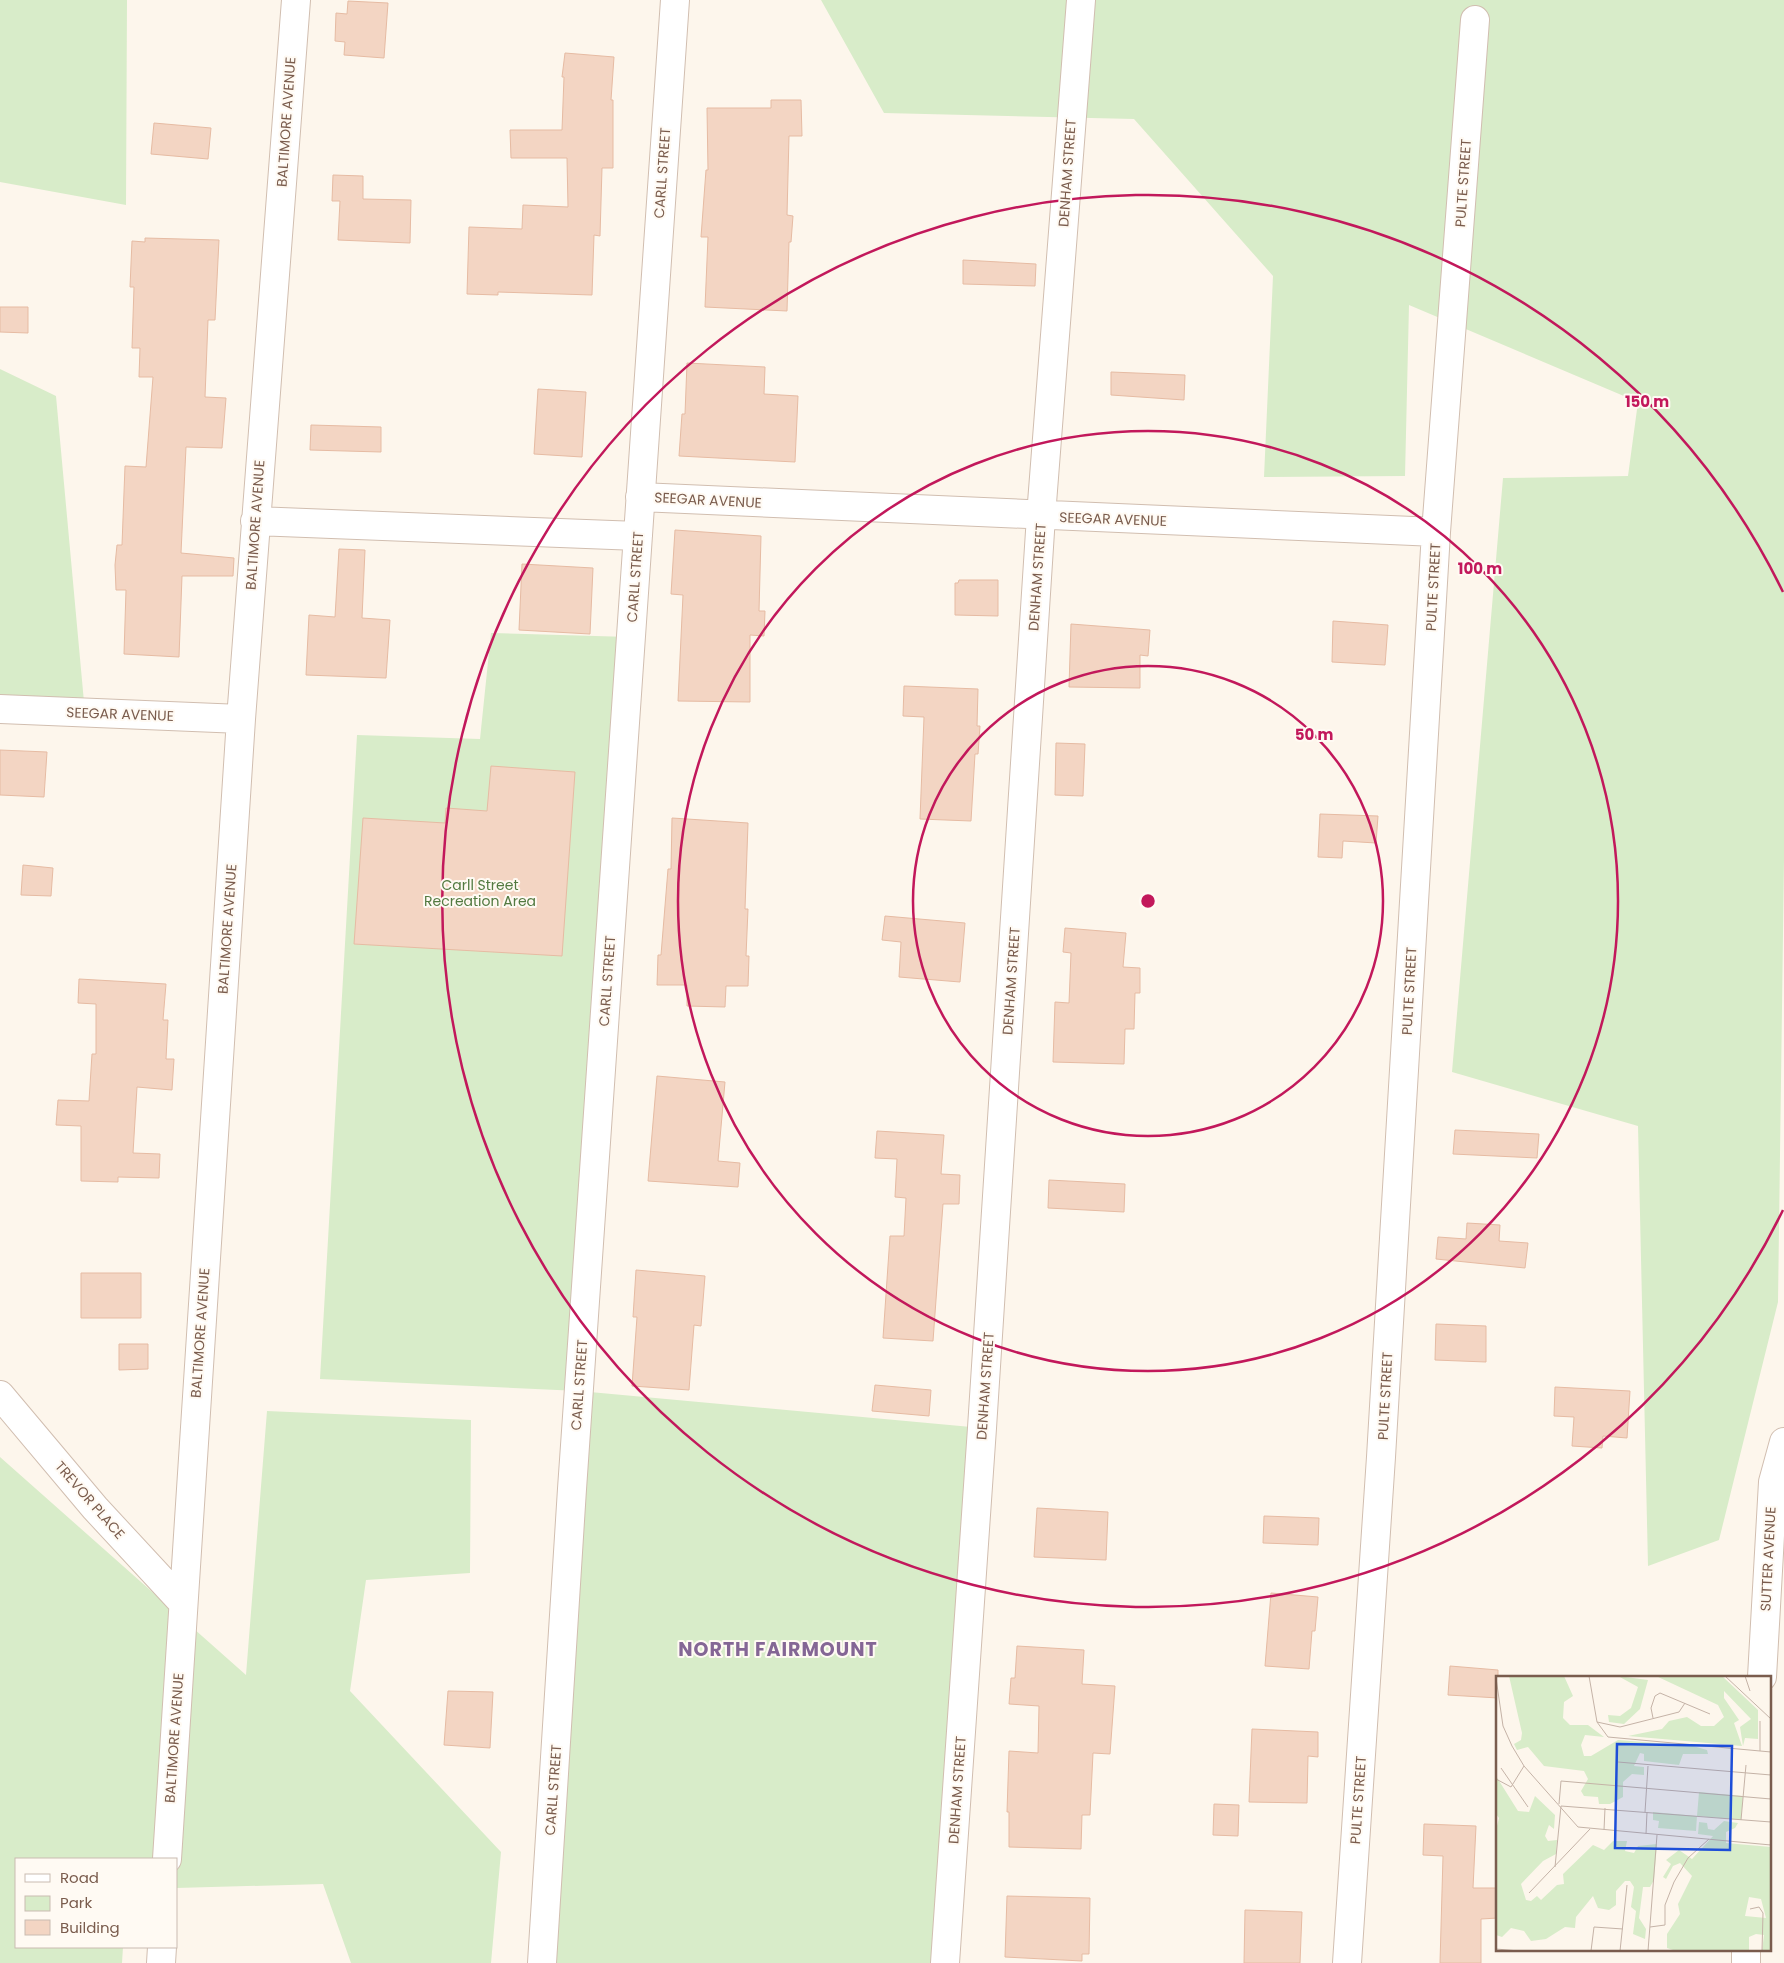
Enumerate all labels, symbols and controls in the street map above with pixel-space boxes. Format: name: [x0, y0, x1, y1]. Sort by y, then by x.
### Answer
street label: BALTIMORE AVENUE: [271, 56, 301, 188]
street label: DENHAM STREET: [1053, 118, 1081, 228]
street label: CARLL STREET: [649, 127, 675, 219]
street label: PULTE STREET: [1450, 138, 1476, 228]
text: 150 m: [1625, 391, 1669, 412]
street label: BALTIMORE AVENUE: [240, 459, 270, 591]
street label: SEEGAR AVENUE: [654, 487, 762, 513]
street label: SEEGAR AVENUE: [1059, 507, 1167, 531]
street label: DENHAM STREET: [1023, 522, 1051, 632]
street label: CARLL STREET: [622, 531, 648, 623]
street label: PULTE STREET: [1421, 542, 1445, 632]
text: 100 m: [1458, 558, 1502, 579]
street label: SEEGAR AVENUE: [66, 702, 174, 726]
text: 50 m: [1295, 724, 1333, 745]
street label: BALTIMORE AVENUE: [212, 863, 242, 995]
park label: Carll Street Recreation Area: [424, 875, 536, 911]
centre of rings: [1139, 892, 1157, 910]
street label: DENHAM STREET: [997, 926, 1025, 1036]
street label: CARLL STREET: [594, 935, 620, 1027]
street label: PULTE STREET: [1397, 946, 1421, 1036]
street label: BALTIMORE AVENUE: [185, 1267, 215, 1399]
street label: DENHAM STREET: [971, 1331, 999, 1441]
street label: CARLL STREET: [566, 1339, 592, 1431]
street label: PULTE STREET: [1373, 1351, 1397, 1441]
street label: TREVOR PLACE: [50, 1457, 130, 1543]
street label: SUTTER AVENUE: [1755, 1506, 1781, 1612]
district label: NORTH FAIRMOUNT: [678, 1636, 878, 1663]
street label: BALTIMORE AVENUE: [159, 1672, 189, 1804]
inset map: [1496, 1676, 1772, 1950]
street label: DENHAM STREET: [943, 1735, 971, 1845]
street label: CARLL STREET: [540, 1744, 566, 1836]
street label: PULTE STREET: [1345, 1755, 1371, 1845]
legend: [15, 1858, 178, 1948]
text: Road: [60, 1867, 99, 1888]
text: Park: [60, 1892, 92, 1913]
text: Building: [60, 1917, 120, 1938]

